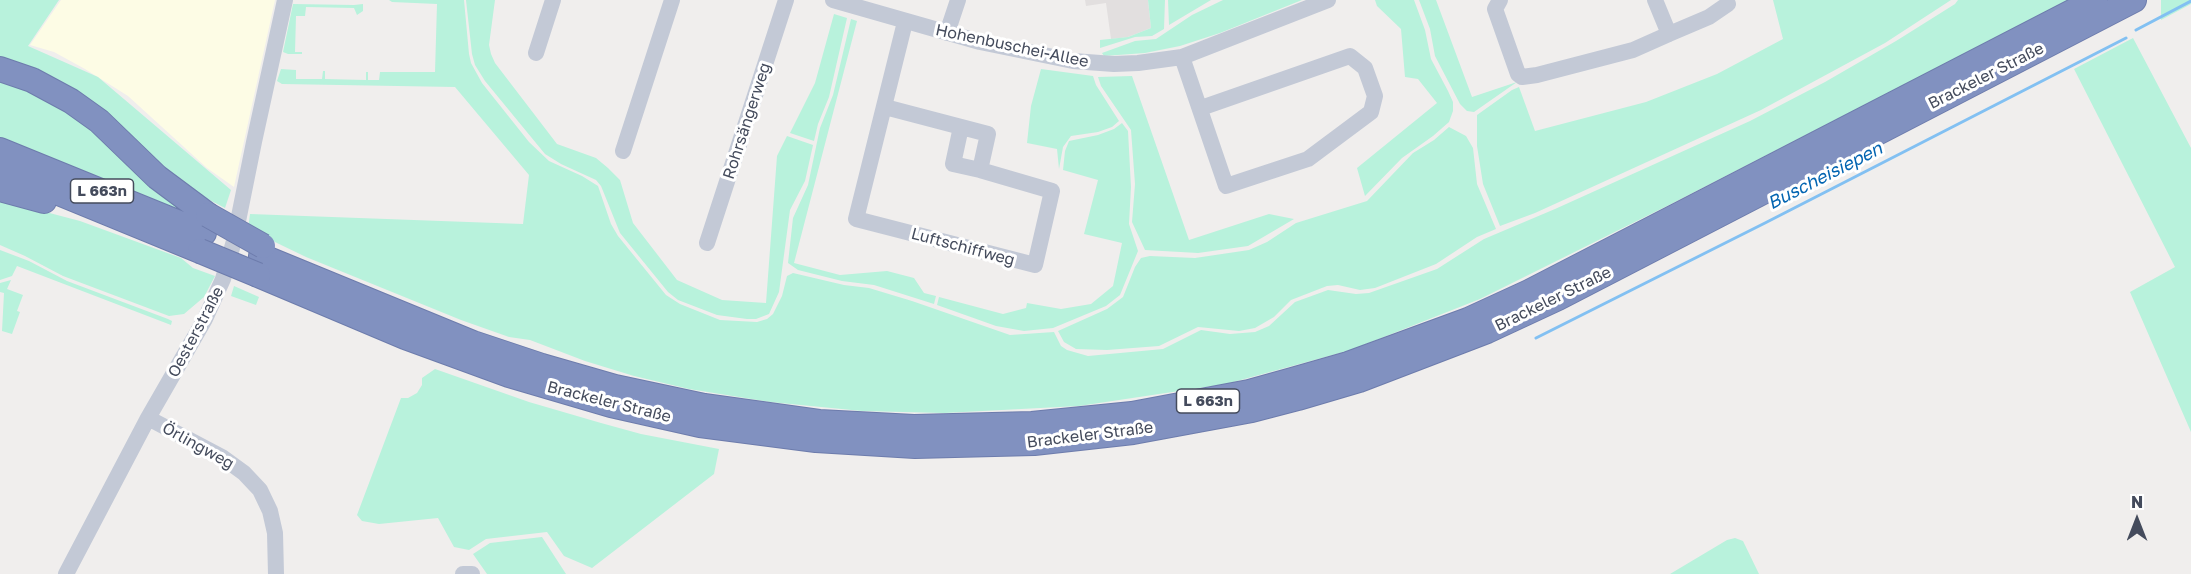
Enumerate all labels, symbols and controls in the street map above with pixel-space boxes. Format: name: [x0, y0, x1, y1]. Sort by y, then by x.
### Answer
street label: Hohenbuschei-Allee: [934, 20, 1090, 72]
street label: Brackeler Straße: [1925, 39, 2047, 113]
street label: Rohrsängerweg: [719, 60, 775, 182]
water label: Buscheisiepen: [1764, 138, 1886, 214]
road number: L 663n: [70, 179, 134, 203]
street label: Luftschiffweg: [909, 224, 1017, 270]
street label: Brackeler Straße: [1492, 263, 1614, 335]
street label: Oesterstraße: [164, 283, 228, 381]
street label: Brackeler Straße: [545, 377, 673, 427]
road number: L 663n: [1176, 389, 1240, 413]
street label: Örlingweg: [159, 418, 237, 474]
street label: Brackeler Straße: [1026, 418, 1154, 452]
north arrow: [2107, 490, 2167, 550]
text: N: [2131, 492, 2143, 512]

